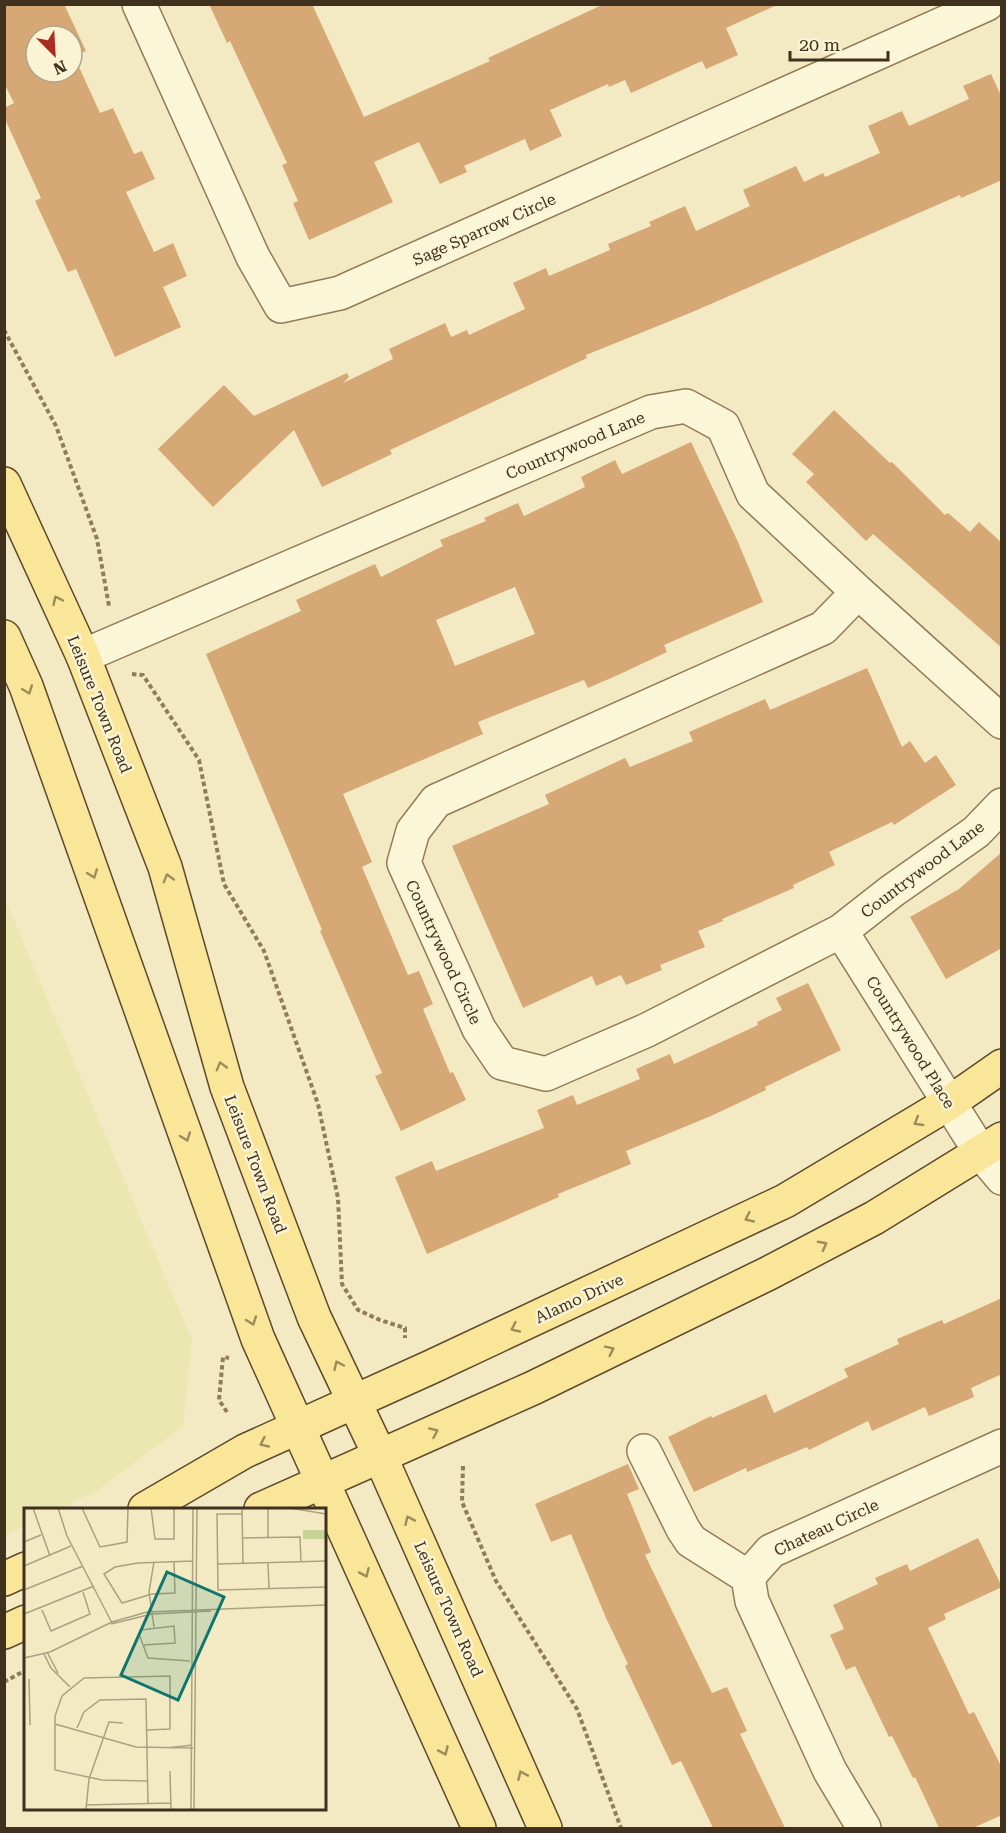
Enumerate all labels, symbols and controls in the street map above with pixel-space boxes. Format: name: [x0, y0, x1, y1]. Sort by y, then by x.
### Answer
north arrow: [24, 24, 84, 84]
scale bar: [790, 24, 888, 62]
text: 20 m: [799, 34, 840, 55]
text: N: [50, 56, 69, 78]
street label: Sage Sparrow Circle: [410, 189, 559, 270]
street label: Countrywood Lane: [503, 408, 648, 483]
one-way arrow: [53, 595, 65, 606]
street label: Leisure Town Road: [63, 633, 136, 776]
one-way arrow: [20, 685, 33, 695]
street label: Countrywood Lane: [857, 817, 988, 922]
one-way arrow: [86, 868, 99, 879]
one-way arrow: [163, 874, 175, 884]
street label: Countrywood Circle: [402, 877, 485, 1028]
street label: Countrywood Place: [862, 973, 959, 1112]
one-way arrow: [216, 1061, 228, 1072]
street label: Leisure Town Road: [220, 1092, 291, 1236]
one-way arrow: [914, 1114, 924, 1126]
one-way arrow: [179, 1131, 192, 1142]
one-way arrow: [744, 1211, 755, 1223]
one-way arrow: [816, 1241, 827, 1252]
street label: Alamo Drive: [532, 1270, 627, 1327]
one-way arrow: [244, 1315, 257, 1326]
one-way arrow: [510, 1320, 521, 1332]
one-way arrow: [604, 1346, 615, 1358]
one-way arrow: [333, 1360, 345, 1371]
one-way arrow: [427, 1428, 438, 1440]
one-way arrow: [259, 1435, 270, 1447]
street label: Chateau Circle: [771, 1495, 882, 1560]
inset map: [24, 1508, 326, 1809]
one-way arrow: [404, 1515, 416, 1526]
street label: Leisure Town Road: [410, 1538, 487, 1680]
one-way arrow: [357, 1566, 369, 1577]
one-way arrow: [437, 1744, 449, 1755]
one-way arrow: [518, 1770, 530, 1781]

